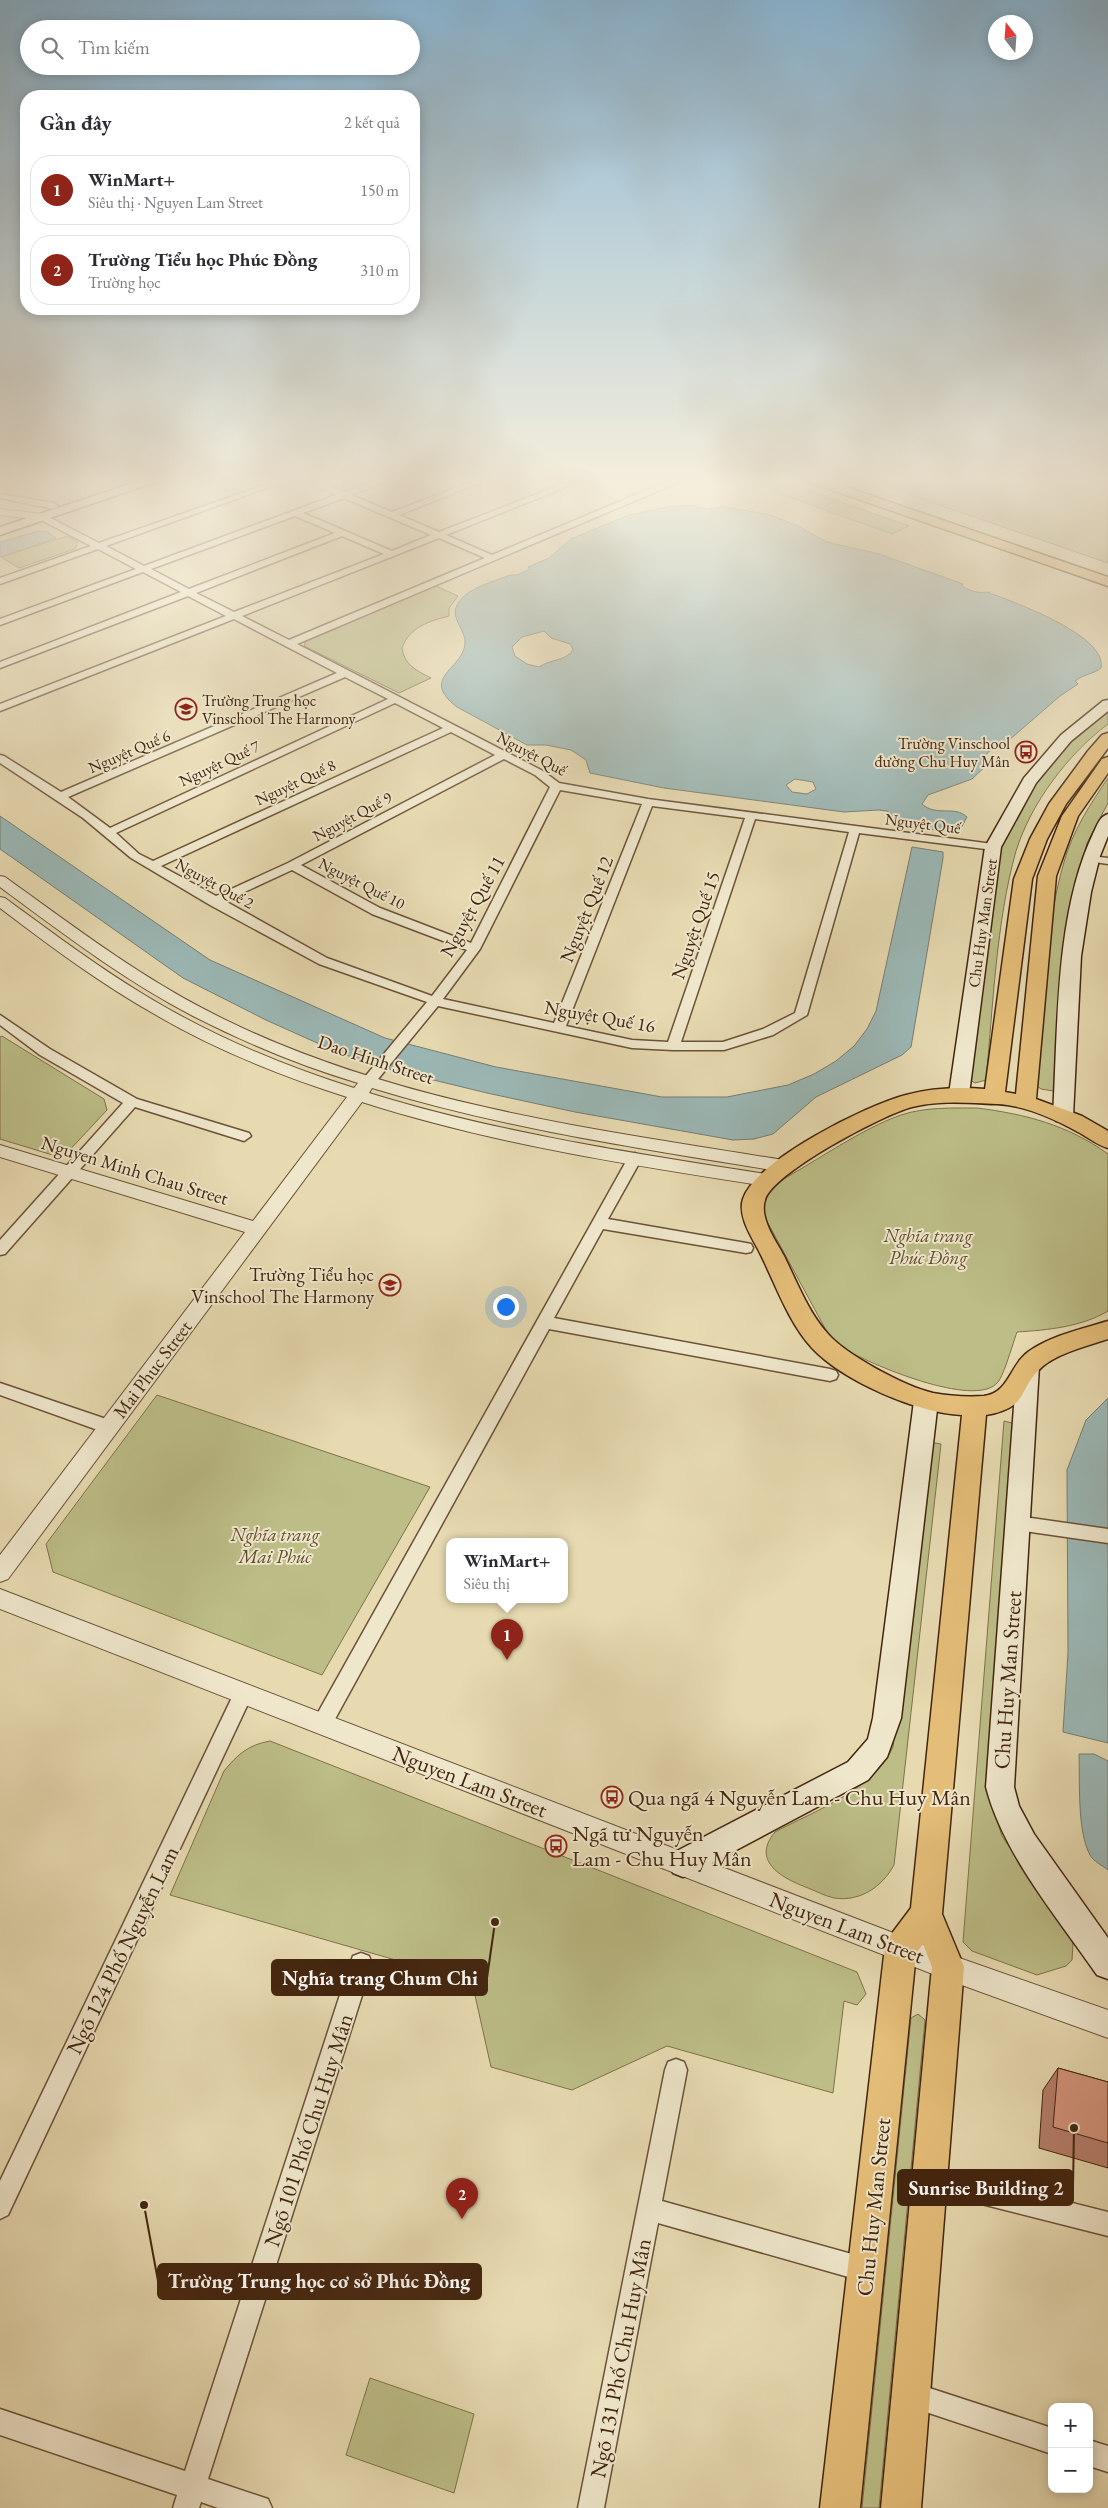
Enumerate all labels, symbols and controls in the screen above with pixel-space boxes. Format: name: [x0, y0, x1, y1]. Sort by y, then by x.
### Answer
north arrow: [988, 15, 1033, 60]
search box: [20, 20, 420, 75]
icon: search: [38, 34, 66, 62]
text: Tìm kiếm: [78, 35, 150, 60]
text: Gần đây: [40, 109, 112, 136]
text: 2 kết quả: [344, 112, 400, 133]
text: WinMart+: [88, 167, 175, 192]
text: 1: [53, 180, 61, 201]
text: 150 m: [360, 180, 399, 201]
text: Siêu thị · Nguyen Lam Street: [88, 192, 263, 213]
text: Trường Tiểu học Phúc Đồng: [88, 247, 318, 272]
text: 2: [53, 260, 61, 281]
text: 310 m: [360, 260, 399, 281]
text: Trường học: [88, 272, 161, 293]
place label: Trường Trung học Vinschool The Harmony: [202, 690, 357, 729]
school or university icon: Trường Trung học Vinschool The Harmony: [174, 697, 198, 721]
street label: Nguyệt Quế 6: [85, 725, 174, 778]
street label: Nguyệt Quế: [493, 726, 571, 781]
place label: Trường Vinschool đường Chu Huy Mân: [874, 733, 1011, 772]
street label: Nguyệt Quế 7: [175, 735, 263, 791]
bus stop icon: Trường Vinschool đường Chu Huy Mân: [1014, 740, 1038, 764]
street label: Nguyệt Quế 8: [251, 754, 339, 810]
street label: Nguyệt Quế 9: [309, 787, 396, 846]
street label: Nguyệt Quế: [884, 808, 963, 839]
street label: Nguyệt Quế 11: [434, 851, 511, 961]
street label: Nguyệt Quế 12: [554, 852, 619, 966]
street label: Nguyệt Quế 2: [172, 853, 258, 914]
street label: Nguyệt Quế 10: [315, 853, 409, 914]
street label: Chu Huy Man Street: [963, 857, 1002, 989]
street label: Nguyệt Quế 15: [665, 868, 726, 982]
street label: Nguyệt Quế 16: [542, 994, 657, 1039]
street label: Dao Hinh Street: [315, 1029, 437, 1090]
street label: Nguyen Minh Chau Street: [38, 1130, 231, 1211]
park label: Nghĩa trang Phúc Đồng: [883, 1223, 974, 1270]
place label: Trường Tiểu học Vinschool The Harmony: [192, 1262, 375, 1309]
school or university icon: Trường Tiểu học Vinschool The Harmony: [378, 1273, 402, 1297]
your location: [493, 1294, 519, 1320]
street label: Mai Phuc Street: [107, 1315, 197, 1423]
park label: Nghĩa trang Mai Phúc: [230, 1522, 321, 1569]
popup: [446, 1538, 568, 1603]
text: WinMart+: [464, 1548, 550, 1573]
text: Siêu thị: [464, 1573, 510, 1594]
street label: Chu Huy Man Street: [987, 1590, 1028, 1770]
pin: 1: [491, 1619, 523, 1660]
street label: Nguyen Lam Street: [388, 1739, 552, 1824]
place label: Qua ngã 4 Nguyễn Lam - Chu Huy Mân: [628, 1783, 971, 1812]
bus stop icon: Qua ngã 4 Nguyễn Lam - Chu Huy Mân: [600, 1785, 624, 1809]
place label: Ngã tư Nguyễn Lam - Chu Huy Mân: [572, 1819, 752, 1873]
bus stop icon: Ngã tư Nguyễn Lam - Chu Huy Mân: [544, 1834, 568, 1858]
street label: Ngõ 124 Phố Nguyễn Lam: [59, 1841, 185, 2059]
street label: Nguyen Lam Street: [765, 1885, 929, 1970]
callout: Nghĩa trang Chum Chi: [272, 1960, 487, 1995]
text: Nghĩa trang Chum Chi: [282, 1965, 478, 1991]
street label: Ngõ 101 Phố Chu Huy Mân: [257, 2010, 360, 2250]
street label: Chu Huy Man Street: [850, 2116, 897, 2298]
callout: Sunrise Building 2: [898, 2170, 1073, 2205]
text: Sunrise Building 2: [908, 2175, 1064, 2201]
pin: 2: [446, 2178, 478, 2219]
street label: Ngõ 131 Phố Chu Huy Mân: [583, 2236, 658, 2480]
callout: Trường Trung học cơ sở Phúc Đồng: [158, 2264, 481, 2299]
text: Trường Trung học cơ sở Phúc Đồng: [168, 2268, 471, 2294]
map controls: [1048, 2403, 1093, 2493]
button: +: [1048, 2403, 1093, 2448]
button: −: [1048, 2448, 1093, 2493]

